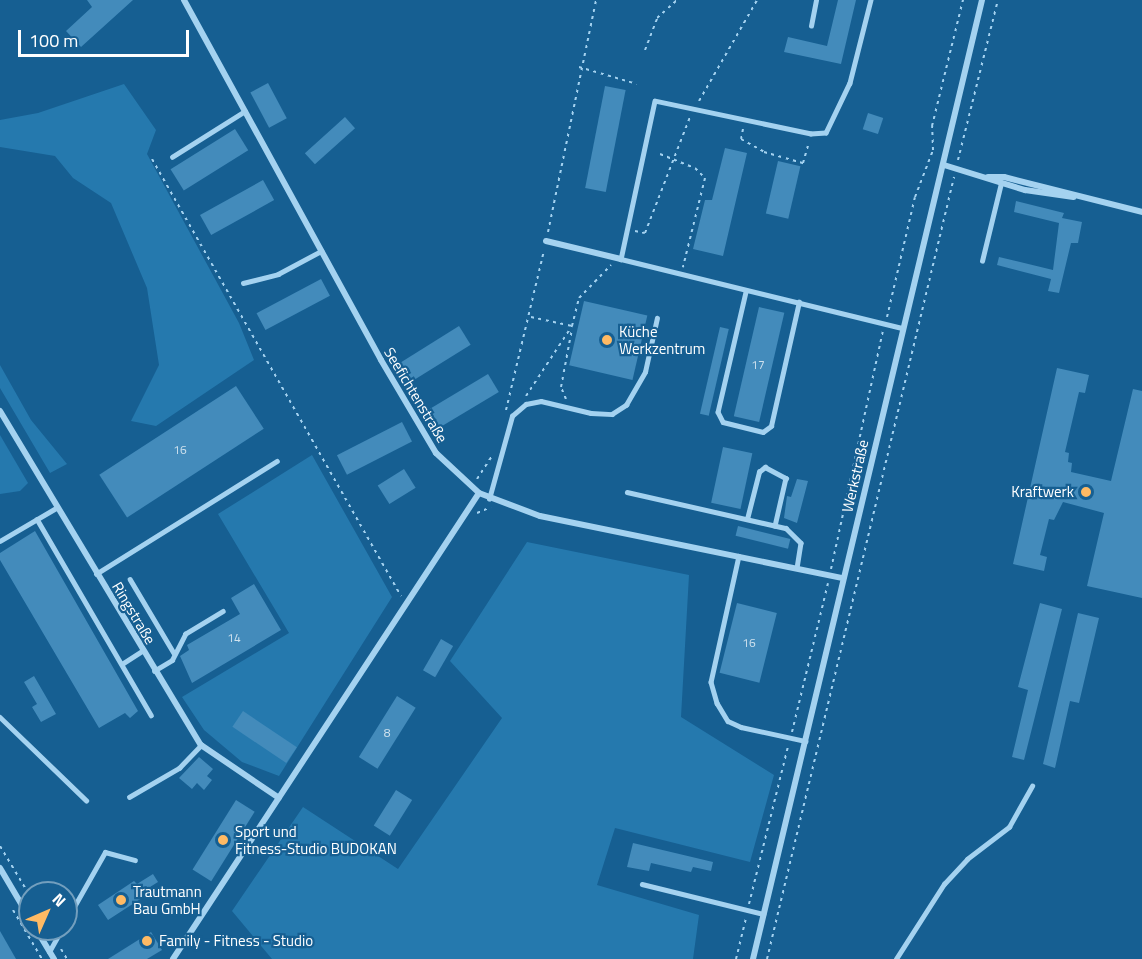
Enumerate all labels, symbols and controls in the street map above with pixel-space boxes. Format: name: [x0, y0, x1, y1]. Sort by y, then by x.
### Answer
scale bar: [21, 18, 192, 56]
text: 100 m: [29, 27, 78, 54]
place label: Küche Werkzentrum: [619, 322, 705, 357]
marker: Küche Werkzentrum: [600, 333, 614, 347]
street label: Seefichtenstraße: [380, 344, 452, 446]
house number: 17: [751, 358, 765, 372]
street label: Werkstraße: [838, 438, 872, 514]
house number: 16: [173, 443, 187, 457]
place label: Kraftwerk: [1011, 483, 1074, 501]
marker: Kraftwerk: [1079, 485, 1093, 499]
street label: Ringstraße: [108, 579, 160, 647]
house number: 14: [227, 631, 241, 645]
house number: 16: [742, 636, 756, 650]
house number: 8: [384, 726, 390, 740]
place label: Sport und Fitness-Studio BUDOKAN: [235, 822, 397, 857]
marker: Sport und Fitness-Studio BUDOKAN: [216, 833, 230, 847]
north arrow: [18, 881, 78, 941]
place label: Trautmann Bau GmbH: [133, 882, 202, 917]
text: N: [47, 887, 72, 912]
marker: Trautmann Bau GmbH: [114, 893, 128, 907]
place label: Family - Fitness - Studio: [159, 932, 313, 950]
marker: Family - Fitness - Studio: [140, 934, 154, 948]

